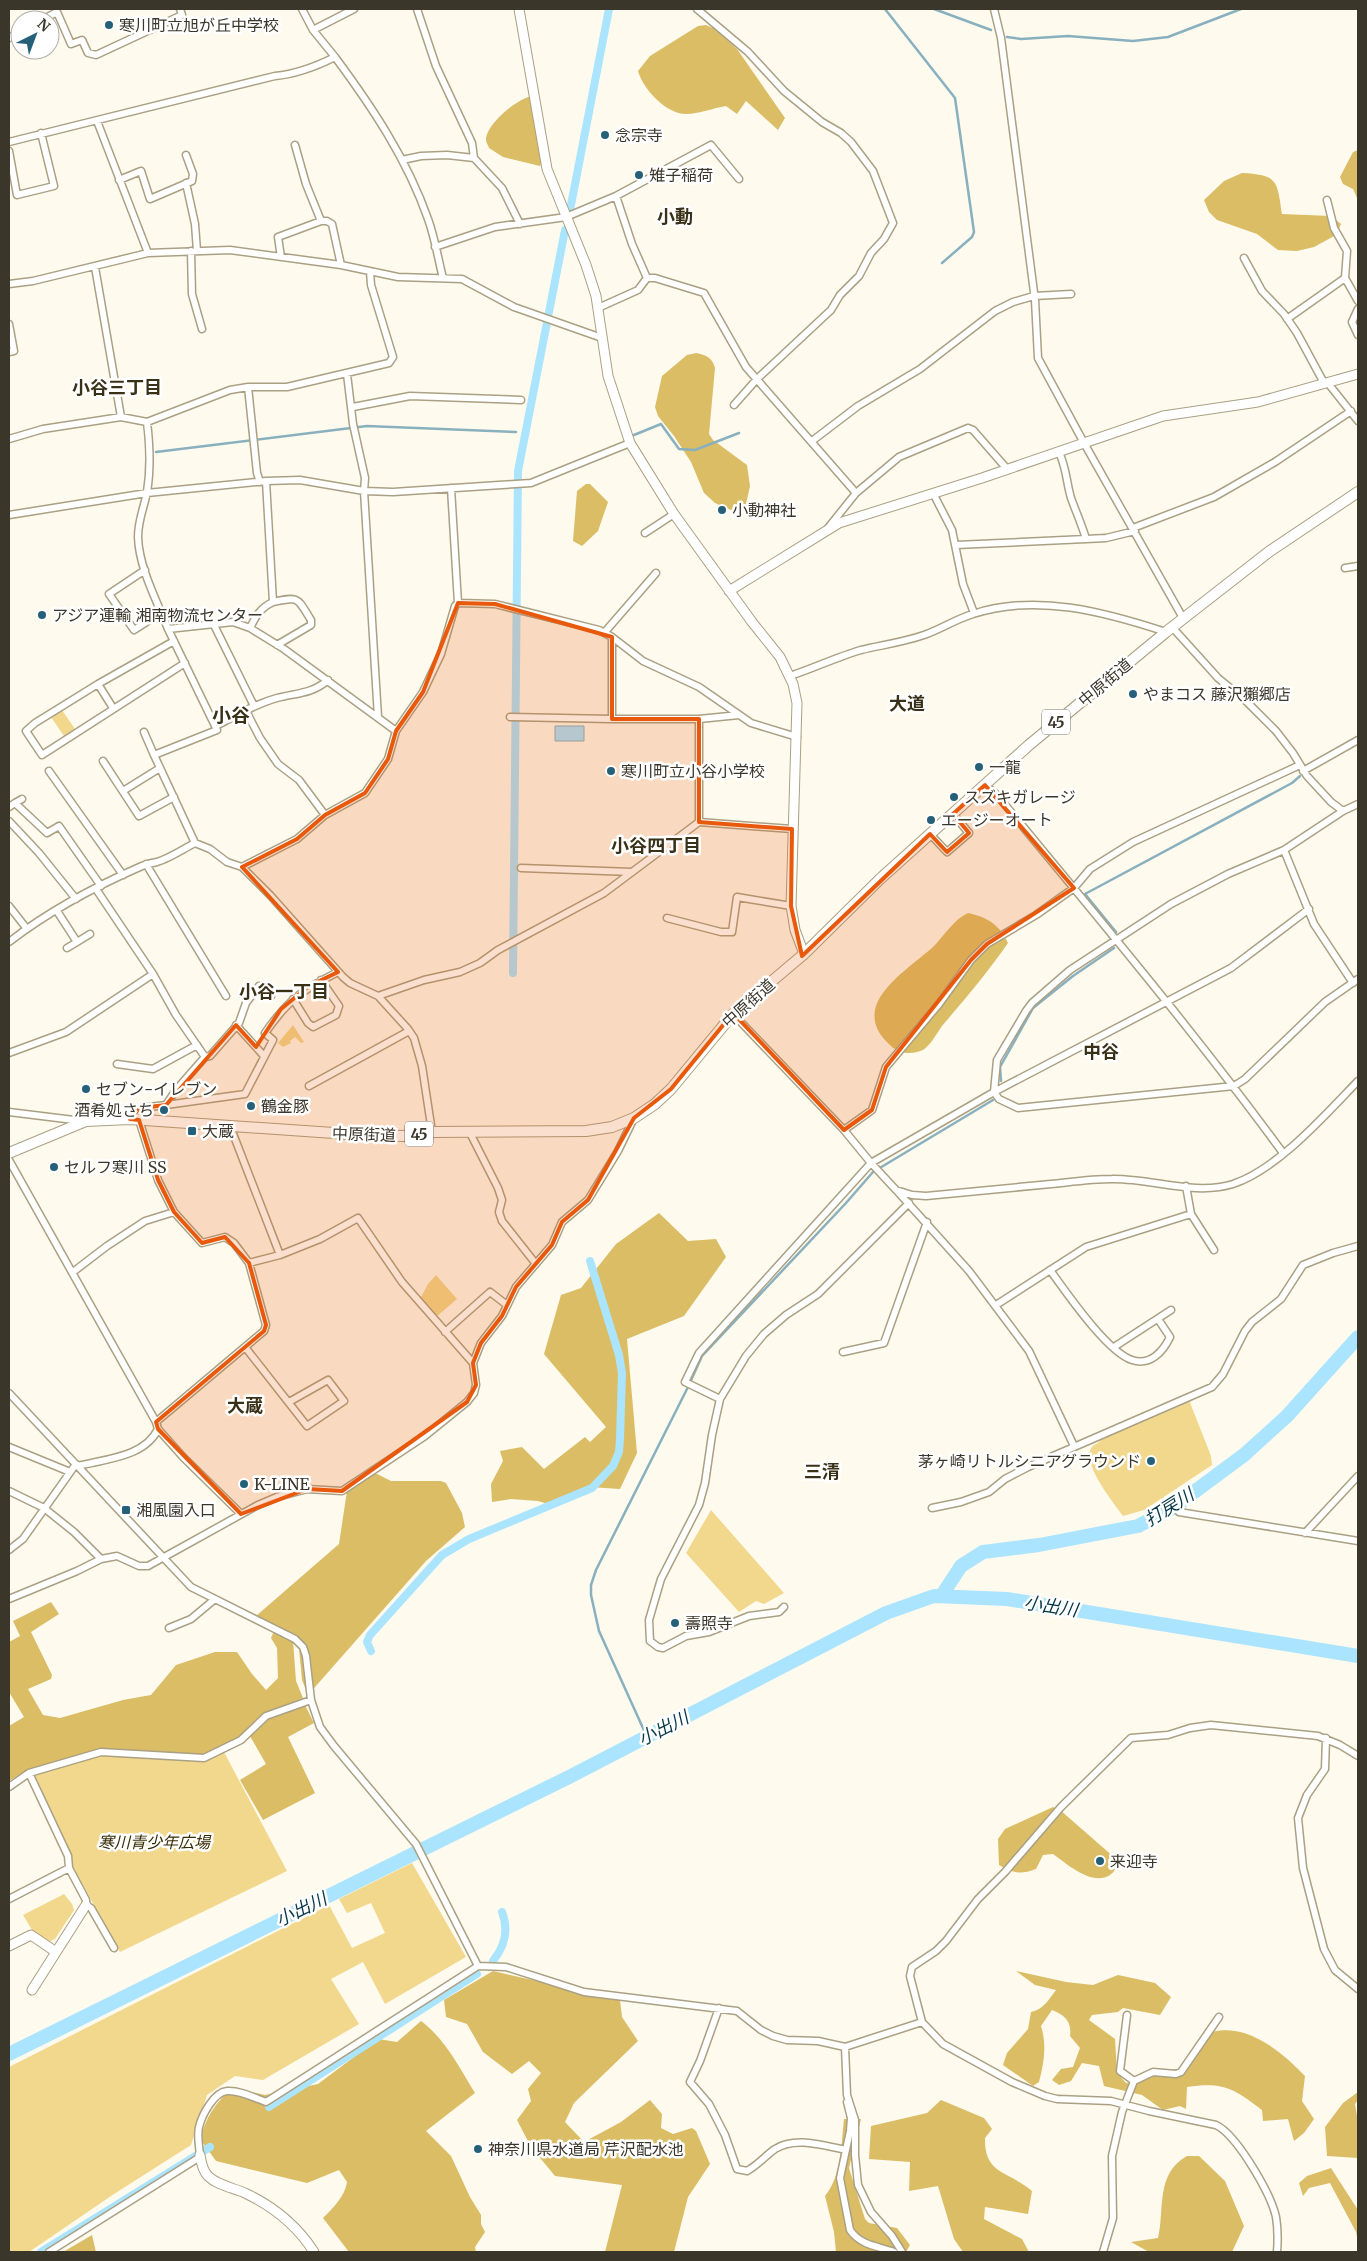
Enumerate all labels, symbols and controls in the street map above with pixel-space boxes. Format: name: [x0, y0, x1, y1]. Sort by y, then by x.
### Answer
north arrow: [10, 10, 60, 60]
text: N: [34, 15, 54, 36]
place label: 寒川町立旭が丘中学校: [119, 15, 279, 35]
marker: 寒川町立旭が丘中学校: [103, 19, 115, 31]
place label: 念宗寺: [615, 125, 663, 145]
marker: 念宗寺: [599, 129, 611, 141]
place label: 雉子稲荷: [649, 165, 713, 185]
marker: 雉子稲荷: [633, 169, 645, 181]
district label: 小動: [657, 205, 693, 228]
district label: 小谷三丁目: [72, 376, 162, 399]
place label: 小動神社: [732, 500, 796, 520]
marker: 小動神社: [716, 504, 728, 516]
place label: アジア運輸 湘南物流センター: [52, 605, 263, 625]
marker: アジア運輸 湘南物流センター: [36, 609, 48, 621]
street label: 中原街道: [1074, 654, 1136, 710]
place label: やまコス 藤沢獺郷店: [1143, 684, 1291, 704]
marker: やまコス 藤沢獺郷店: [1127, 688, 1139, 700]
district label: 大道: [889, 692, 925, 715]
district label: 小谷: [212, 703, 250, 727]
road number: 45: [1042, 710, 1070, 734]
place label: 一龍: [989, 757, 1021, 777]
place label: 寒川町立小谷小学校: [621, 761, 765, 781]
marker: 一龍: [973, 761, 985, 773]
marker: 寒川町立小谷小学校: [605, 765, 617, 777]
place label: スズキガレージ: [964, 787, 1076, 807]
marker: スズキガレージ: [948, 791, 960, 803]
place label: エージーオート: [941, 810, 1053, 830]
marker: エージーオート: [925, 814, 937, 826]
district label: 小谷四丁目: [611, 834, 701, 857]
street label: 中原街道: [718, 974, 778, 1032]
district label: 小谷一丁目: [239, 980, 329, 1003]
district label: 中谷: [1083, 1040, 1119, 1063]
place label: セブン-イレブン: [96, 1079, 217, 1099]
marker: セブン-イレブン: [80, 1083, 92, 1095]
place label: 鶴金豚: [261, 1096, 309, 1116]
place label: 酒肴処さち: [74, 1100, 154, 1120]
marker: 鶴金豚: [245, 1100, 257, 1112]
marker: 酒肴処さち: [158, 1104, 170, 1116]
place label: 大蔵: [202, 1121, 234, 1141]
road number: 45: [405, 1122, 433, 1146]
street label: 中原街道: [332, 1123, 396, 1145]
marker: 大蔵: [186, 1125, 198, 1137]
place label: セルフ寒川 SS: [64, 1157, 167, 1177]
marker: セルフ寒川 SS: [48, 1161, 60, 1173]
district label: 大蔵: [227, 1394, 263, 1417]
place label: 茅ヶ崎リトルシニアグラウンド: [918, 1451, 1141, 1471]
marker: 茅ヶ崎リトルシニアグラウンド: [1145, 1455, 1157, 1467]
district label: 三清: [804, 1460, 840, 1483]
place label: K-LINE: [254, 1474, 310, 1494]
marker: K-LINE: [238, 1478, 250, 1490]
water label: 打戻川: [1140, 1482, 1200, 1531]
place label: 湘風園入口: [136, 1500, 216, 1520]
marker: 湘風園入口: [120, 1504, 132, 1516]
water label: 小出川: [1023, 1590, 1081, 1622]
place label: 壽照寺: [685, 1613, 733, 1633]
marker: 壽照寺: [669, 1617, 681, 1629]
water label: 小出川: [634, 1705, 694, 1751]
park label: 寒川青少年広場: [98, 1832, 212, 1852]
place label: 来迎寺: [1110, 1851, 1158, 1871]
marker: 来迎寺: [1094, 1855, 1106, 1867]
water label: 小出川: [272, 1886, 332, 1931]
place label: 神奈川県水道局 芹沢配水池: [488, 2139, 684, 2159]
marker: 神奈川県水道局 芹沢配水池: [472, 2143, 484, 2155]

